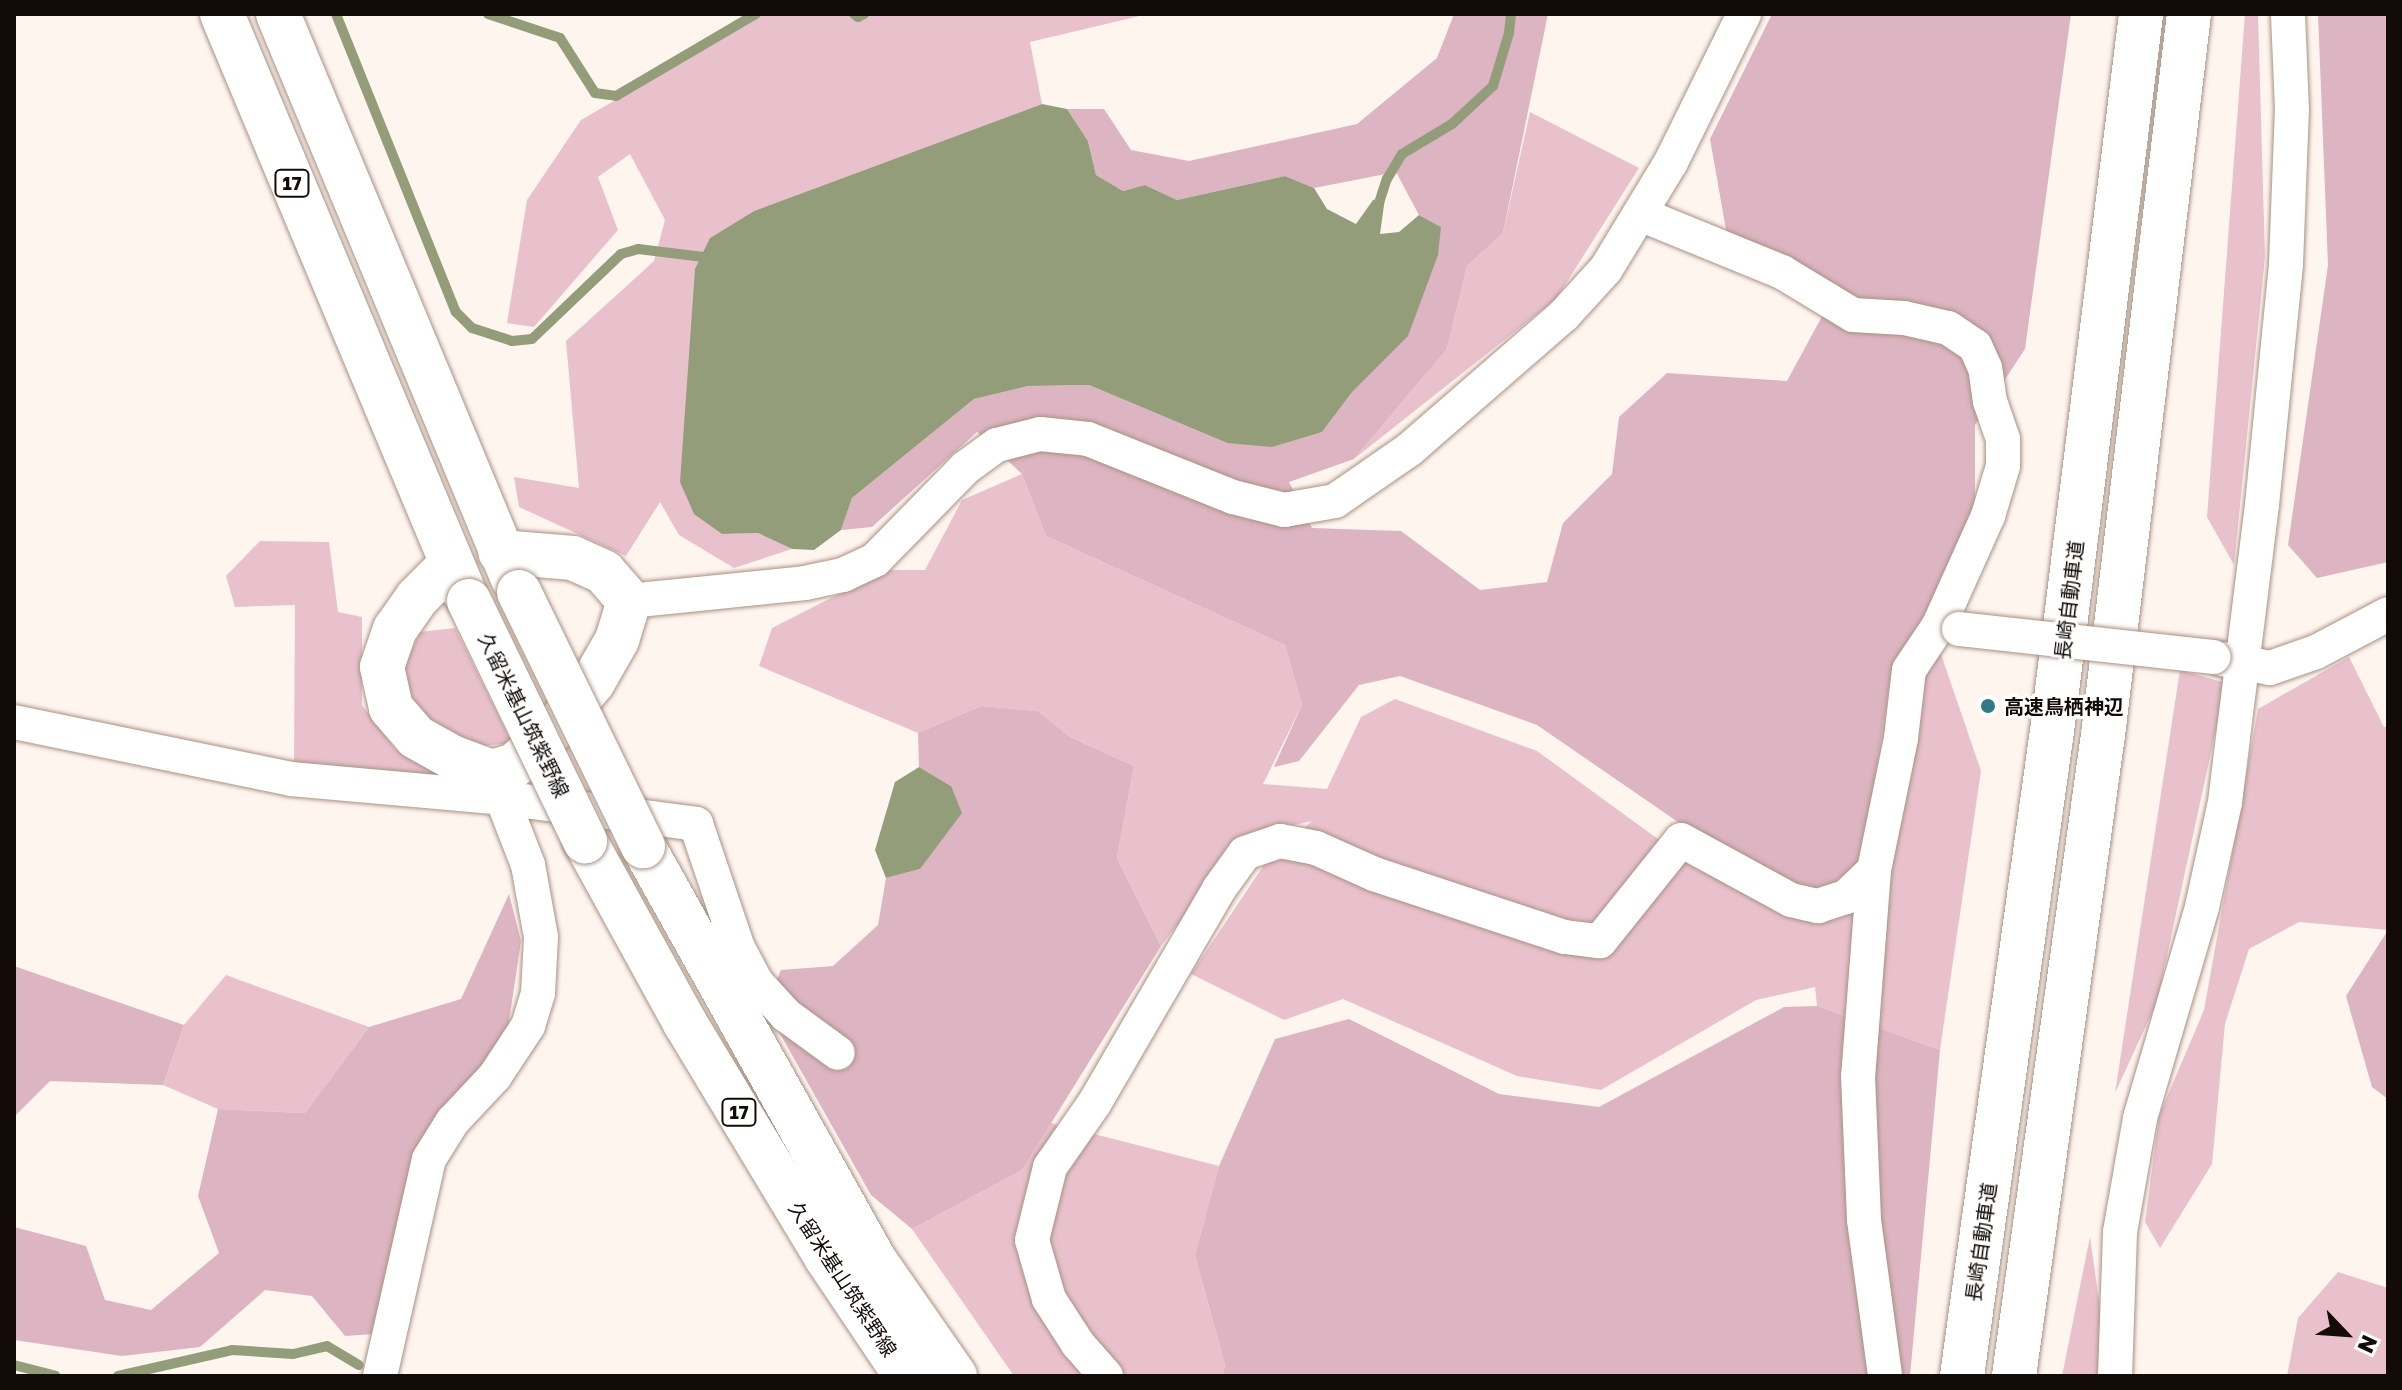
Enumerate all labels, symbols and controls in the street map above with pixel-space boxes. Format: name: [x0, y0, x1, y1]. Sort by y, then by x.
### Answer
road number: 17: [274, 169, 310, 197]
street label: 長崎自動車道: [2050, 539, 2088, 661]
street label: 久留米基山筑紫野線: [474, 629, 574, 801]
place label: 高速鳥栖神辺: [2004, 694, 2124, 718]
marker: 高速鳥栖神辺: [1979, 697, 1997, 715]
road number: 17: [721, 1098, 757, 1126]
street label: 長崎自動車道: [1961, 1181, 2001, 1303]
street label: 久留米基山筑紫野線: [784, 1197, 902, 1361]
north arrow: [2306, 1294, 2386, 1374]
text: N: [2352, 1331, 2384, 1358]

